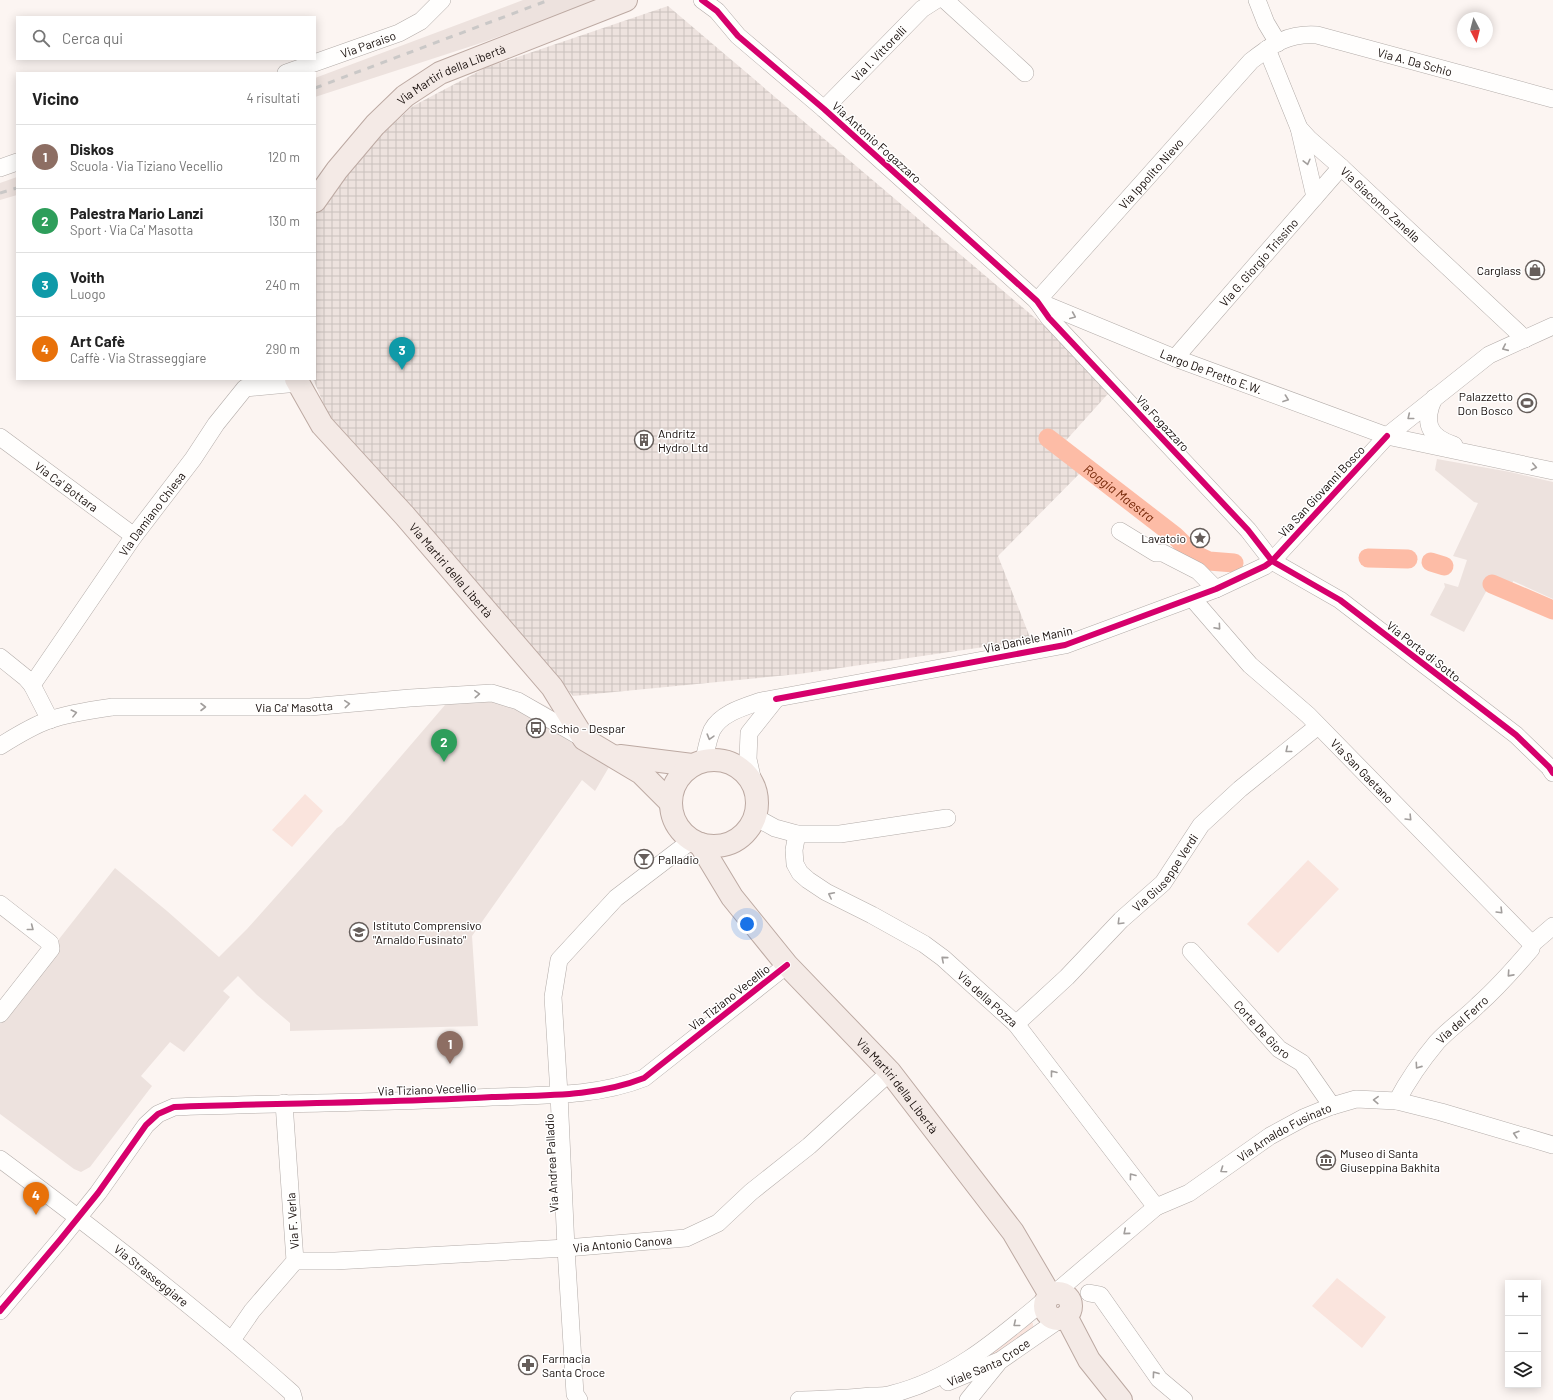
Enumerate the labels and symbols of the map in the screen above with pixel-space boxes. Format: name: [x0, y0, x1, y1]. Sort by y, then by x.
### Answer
north arrow: [1457, 12, 1493, 48]
street label: Via I. Vittorelli: [848, 23, 909, 84]
street label: Via Paraiso: [338, 28, 398, 60]
street label: Via Martiri della Libertà: [394, 41, 507, 107]
street label: Via A. Da Schio: [1376, 45, 1454, 78]
street label: Via Antonio Fogazzaro: [830, 98, 924, 186]
street label: Via Ippolito Nievo: [1116, 135, 1186, 212]
one-way arrow: [1303, 159, 1311, 165]
street label: Via Giacomo Zanella: [1338, 164, 1423, 245]
street label: Via G. Giorgio Trissino: [1216, 215, 1300, 309]
shop icon: Carglass: [1524, 259, 1546, 281]
place label: Carglass: [1477, 263, 1521, 277]
one-way arrow: [1070, 311, 1077, 319]
pin: 3: [389, 337, 415, 370]
one-way arrow: [1501, 343, 1509, 351]
street label: Largo De Pretto E.W.: [1158, 346, 1264, 397]
place label: Palazzetto Don Bosco: [1458, 389, 1513, 417]
street label: Via Fogazzaro: [1133, 392, 1193, 454]
sports icon: Palazzetto Don Bosco: [1516, 392, 1538, 414]
one-way arrow: [1282, 394, 1289, 402]
one-way arrow: [1408, 413, 1415, 420]
place label: Andritz Hydro Ltd: [658, 426, 708, 454]
building icon: Andritz Hydro Ltd: [633, 429, 655, 451]
street label: Via San Giovanni Bosco: [1275, 442, 1367, 540]
street label: Via Ca' Bottara: [32, 458, 101, 514]
water label: Roggia Maestra: [1081, 461, 1158, 525]
one-way arrow: [1531, 463, 1537, 471]
street label: Via Damiano Chiesa: [116, 469, 188, 558]
street label: Via Martiri della Libertà: [407, 520, 496, 620]
place icon: Lavatoio: [1189, 527, 1211, 549]
place label: Lavatoio: [1141, 531, 1186, 545]
street label: Via Porta di Sotto: [1384, 618, 1464, 684]
street label: Via Daniele Manin: [982, 623, 1074, 655]
one-way arrow: [1214, 623, 1221, 630]
one-way arrow: [474, 690, 480, 699]
street label: Via Ca' Masotta: [255, 698, 333, 714]
one-way arrow: [344, 700, 350, 709]
one-way arrow: [200, 703, 206, 711]
one-way arrow: [71, 710, 77, 718]
bus stop icon: Schio - Despar: [525, 717, 547, 739]
place label: Schio - Despar: [550, 721, 626, 735]
pin: 2: [431, 729, 457, 762]
one-way arrow: [706, 733, 715, 740]
street label: Via San Gaetano: [1328, 736, 1397, 805]
one-way arrow: [1285, 746, 1293, 753]
one-way arrow: [1404, 813, 1412, 821]
street label: Via Giuseppe Verdi: [1129, 831, 1200, 914]
bar icon: Palladio: [633, 848, 655, 870]
place label: Palladio: [658, 852, 699, 866]
one-way arrow: [828, 892, 836, 900]
one-way arrow: [1495, 906, 1503, 914]
your location: [737, 914, 757, 934]
one-way arrow: [1117, 917, 1125, 925]
place label: Istituto Comprensivo "Arnaldo Fusinato": [373, 918, 482, 946]
school or university icon: Istituto Comprensivo "Arnaldo Fusinato": [348, 921, 370, 943]
one-way arrow: [26, 923, 33, 930]
one-way arrow: [941, 957, 948, 964]
street label: Via Tiziano Vecellio: [686, 961, 772, 1033]
street label: Via della Pozza: [955, 968, 1021, 1029]
one-way arrow: [1507, 969, 1514, 977]
street label: Via del Ferro: [1433, 993, 1491, 1046]
street label: Corte De Gioro: [1231, 997, 1293, 1061]
pin: 1: [437, 1031, 463, 1064]
street label: Via Martiri della Libertà: [854, 1035, 941, 1136]
one-way arrow: [1416, 1062, 1423, 1069]
one-way arrow: [1051, 1070, 1058, 1077]
street label: Via Tiziano Vecellio: [377, 1080, 477, 1098]
one-way arrow: [1373, 1096, 1379, 1104]
street label: Via Arnaldo Fusinato: [1234, 1100, 1333, 1164]
street label: Via Andrea Palladio: [541, 1113, 561, 1213]
one-way arrow: [1512, 1130, 1519, 1139]
place label: Museo di Santa Giuseppina Bakhita: [1340, 1146, 1440, 1174]
museum icon: Museo di Santa Giuseppina Bakhita: [1315, 1149, 1337, 1171]
one-way arrow: [1220, 1165, 1227, 1172]
one-way arrow: [1130, 1173, 1137, 1180]
pin: 4: [23, 1182, 49, 1215]
street label: Via F. Verla: [283, 1192, 301, 1250]
one-way arrow: [1123, 1227, 1131, 1235]
street label: Via Antonio Canova: [572, 1232, 673, 1254]
street label: Via Strasseggiare: [112, 1241, 192, 1309]
one-way arrow: [1013, 1319, 1020, 1326]
street label: Viale Santa Croce: [945, 1335, 1032, 1389]
place label: Farmacia Santa Croce: [542, 1351, 605, 1379]
pharmacy icon: Farmacia Santa Croce: [517, 1354, 539, 1376]
one-way arrow: [1152, 1371, 1160, 1378]

